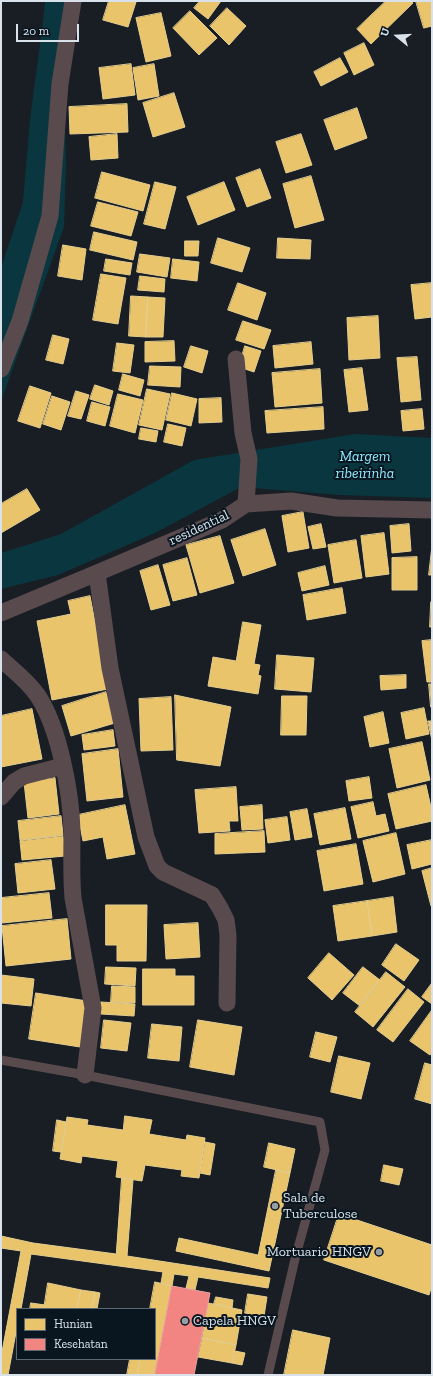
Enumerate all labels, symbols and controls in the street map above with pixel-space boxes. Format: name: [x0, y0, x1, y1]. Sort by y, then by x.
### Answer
scale bar: [18, 16, 81, 42]
north arrow: [377, 16, 417, 56]
text: 20 m: [23, 24, 49, 38]
text: U: [378, 26, 393, 38]
water label: Margem ribeirinha: [336, 448, 394, 483]
street label: residential: [166, 507, 232, 549]
place label: Sala de Tuberculose: [283, 1190, 357, 1222]
marker: Sala de Tuberculose: [270, 1201, 280, 1211]
place label: Mortuario HNGV: [267, 1244, 371, 1260]
marker: Mortuario HNGV: [374, 1247, 384, 1257]
legend: [16, 1308, 156, 1360]
place label: Capela HNGV: [193, 1313, 276, 1329]
marker: Capela HNGV: [180, 1316, 190, 1326]
text: Hunian: [54, 1317, 92, 1331]
text: Kesehatan: [54, 1337, 108, 1351]

